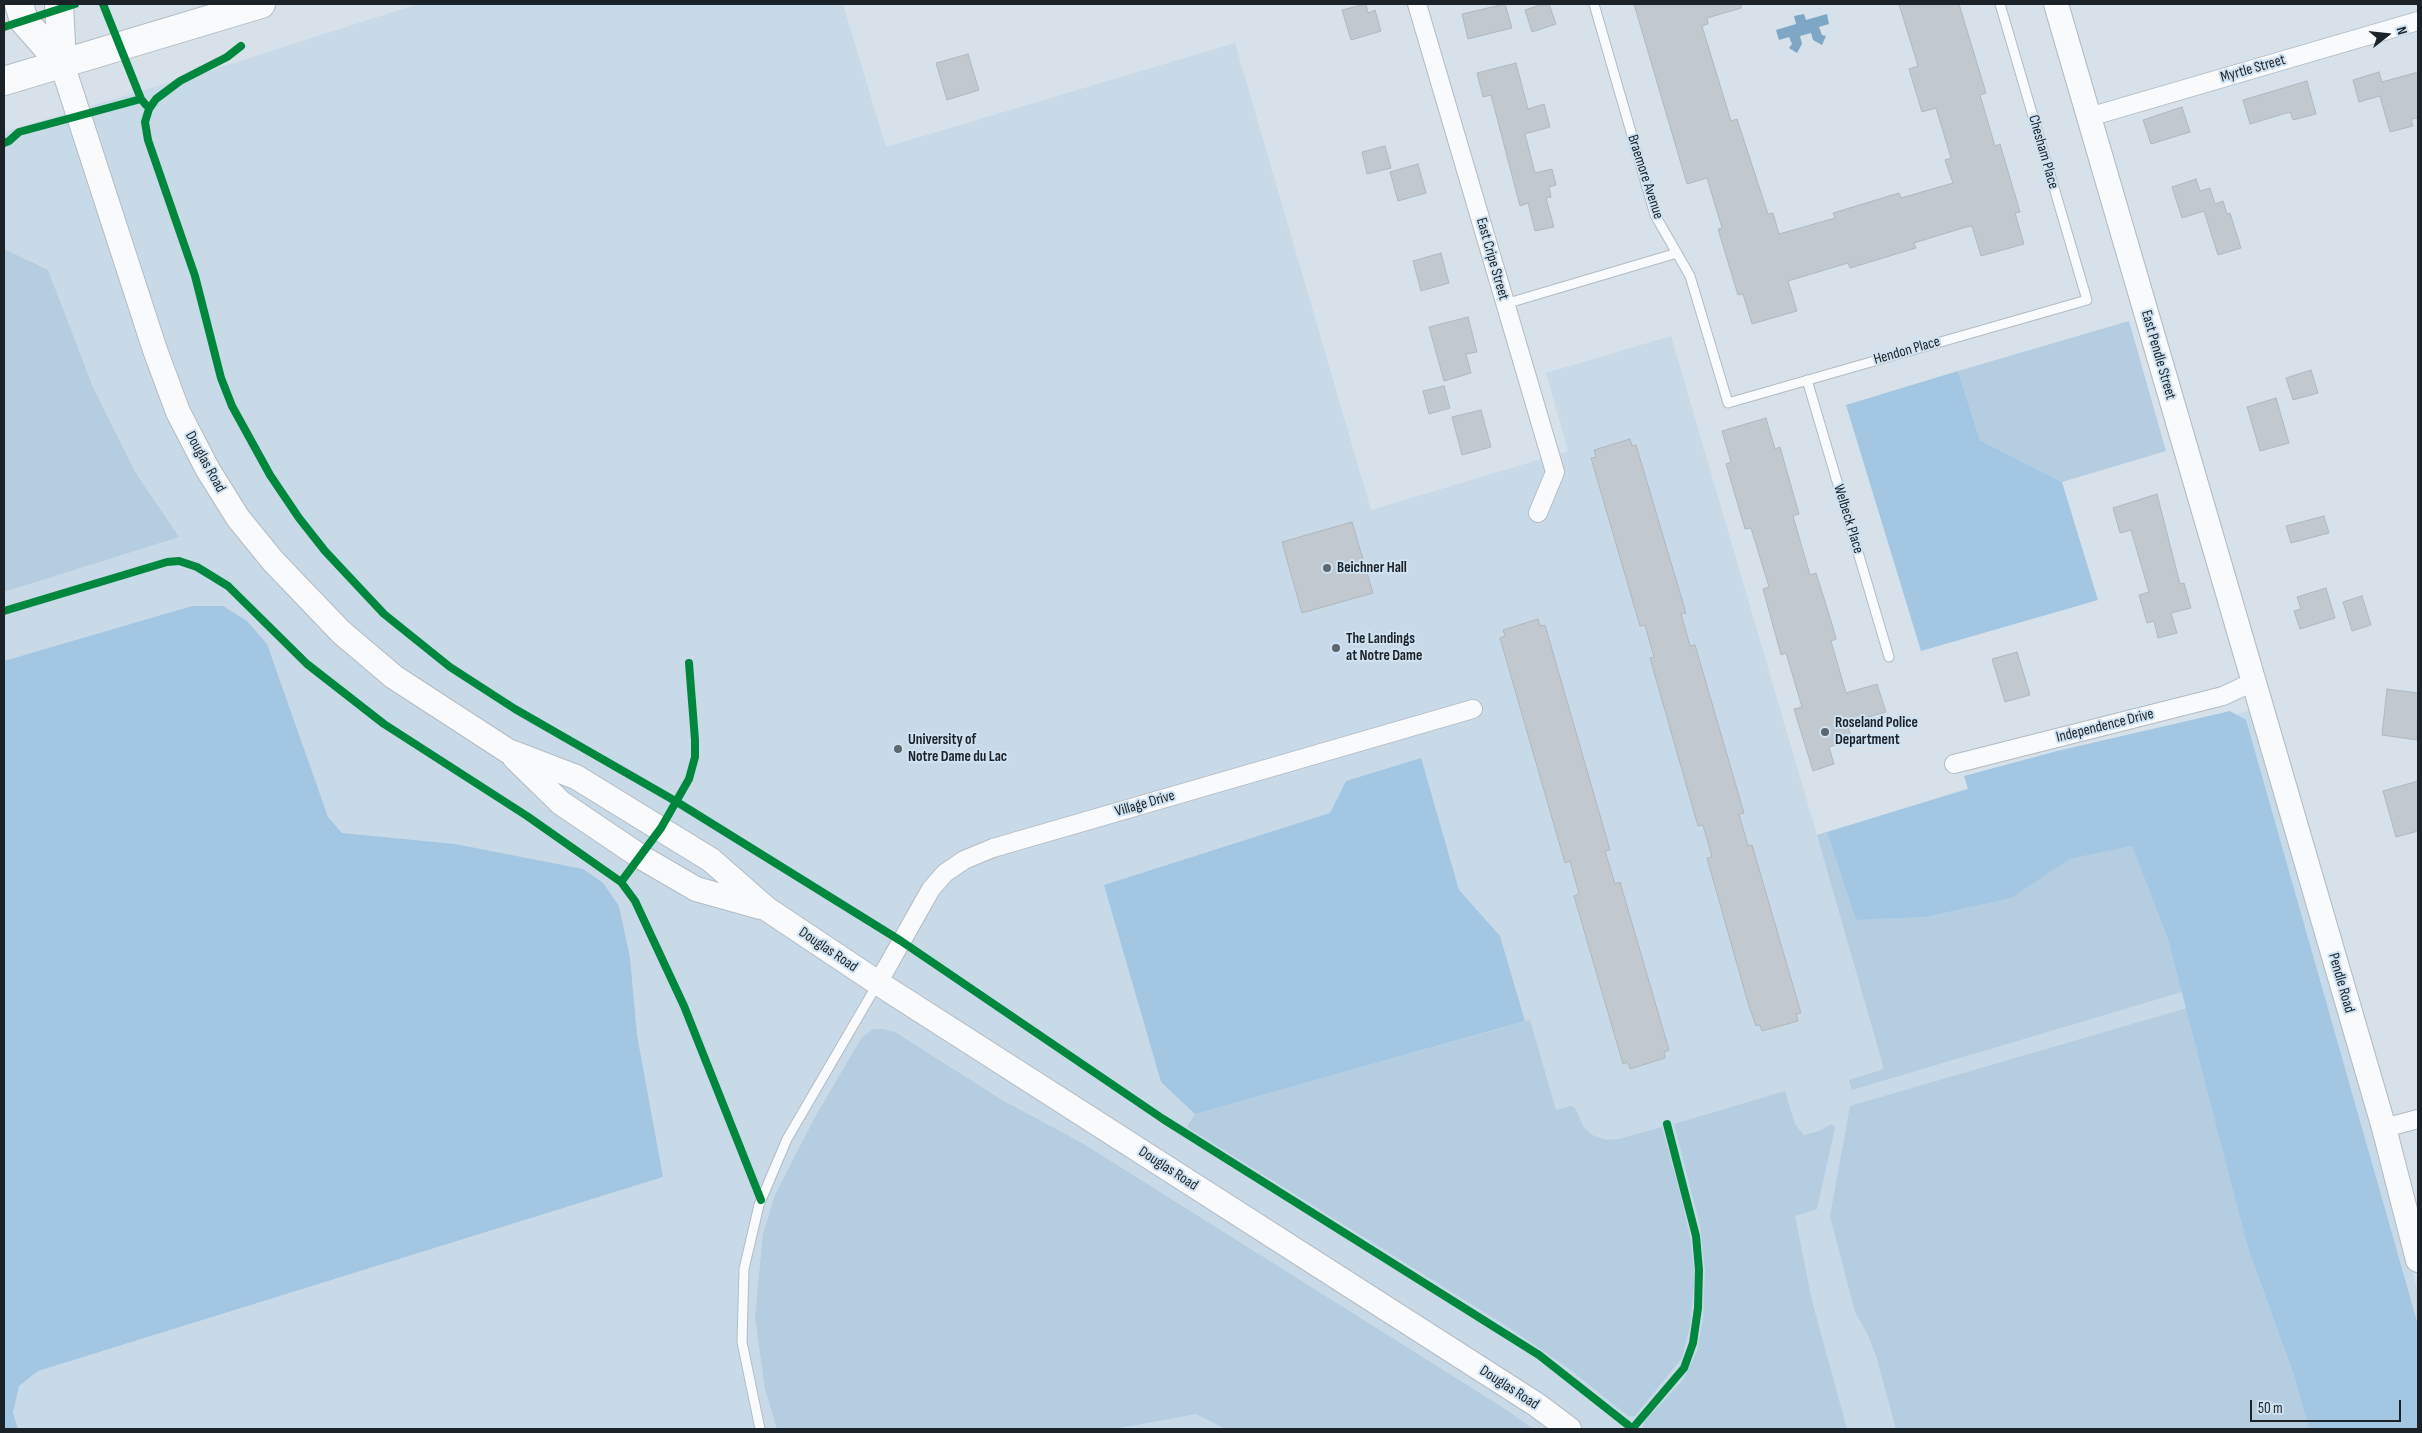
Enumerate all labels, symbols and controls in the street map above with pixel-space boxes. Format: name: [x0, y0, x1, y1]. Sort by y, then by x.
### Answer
north arrow: [2362, 10, 2412, 60]
text: N: [2393, 25, 2411, 37]
street label: Myrtle Street: [2219, 51, 2287, 87]
street label: Chesham Place: [2024, 113, 2062, 191]
street label: Braemore Avenue: [1623, 133, 1667, 221]
street label: East Cripe Street: [1472, 216, 1512, 302]
street label: East Pendle Street: [2137, 308, 2179, 402]
street label: Hendon Place: [1872, 333, 1942, 369]
street label: Douglas Road: [181, 428, 229, 496]
street label: Welbeck Place: [1829, 482, 1867, 556]
place label: Beichner Hall: [1337, 559, 1407, 577]
marker: Beichner Hall: [1321, 562, 1333, 574]
place label: The Landings at Notre Dame: [1346, 630, 1422, 665]
marker: The Landings at Notre Dame: [1330, 642, 1342, 654]
street label: Independence Drive: [2054, 705, 2156, 747]
place label: Roseland Police Department: [1835, 714, 1918, 749]
marker: Roseland Police Department: [1819, 726, 1831, 738]
place label: University of Notre Dame du Lac: [908, 731, 1007, 766]
marker: University of Notre Dame du Lac: [892, 743, 904, 755]
street label: Village Drive: [1113, 787, 1177, 821]
street label: Douglas Road: [795, 924, 861, 976]
street label: Pendle Road: [2324, 951, 2358, 1015]
street label: Douglas Road: [1135, 1143, 1201, 1195]
street label: Douglas Road: [1476, 1362, 1542, 1414]
scale bar: [2252, 1390, 2403, 1422]
text: 50 m: [2258, 1399, 2283, 1418]

